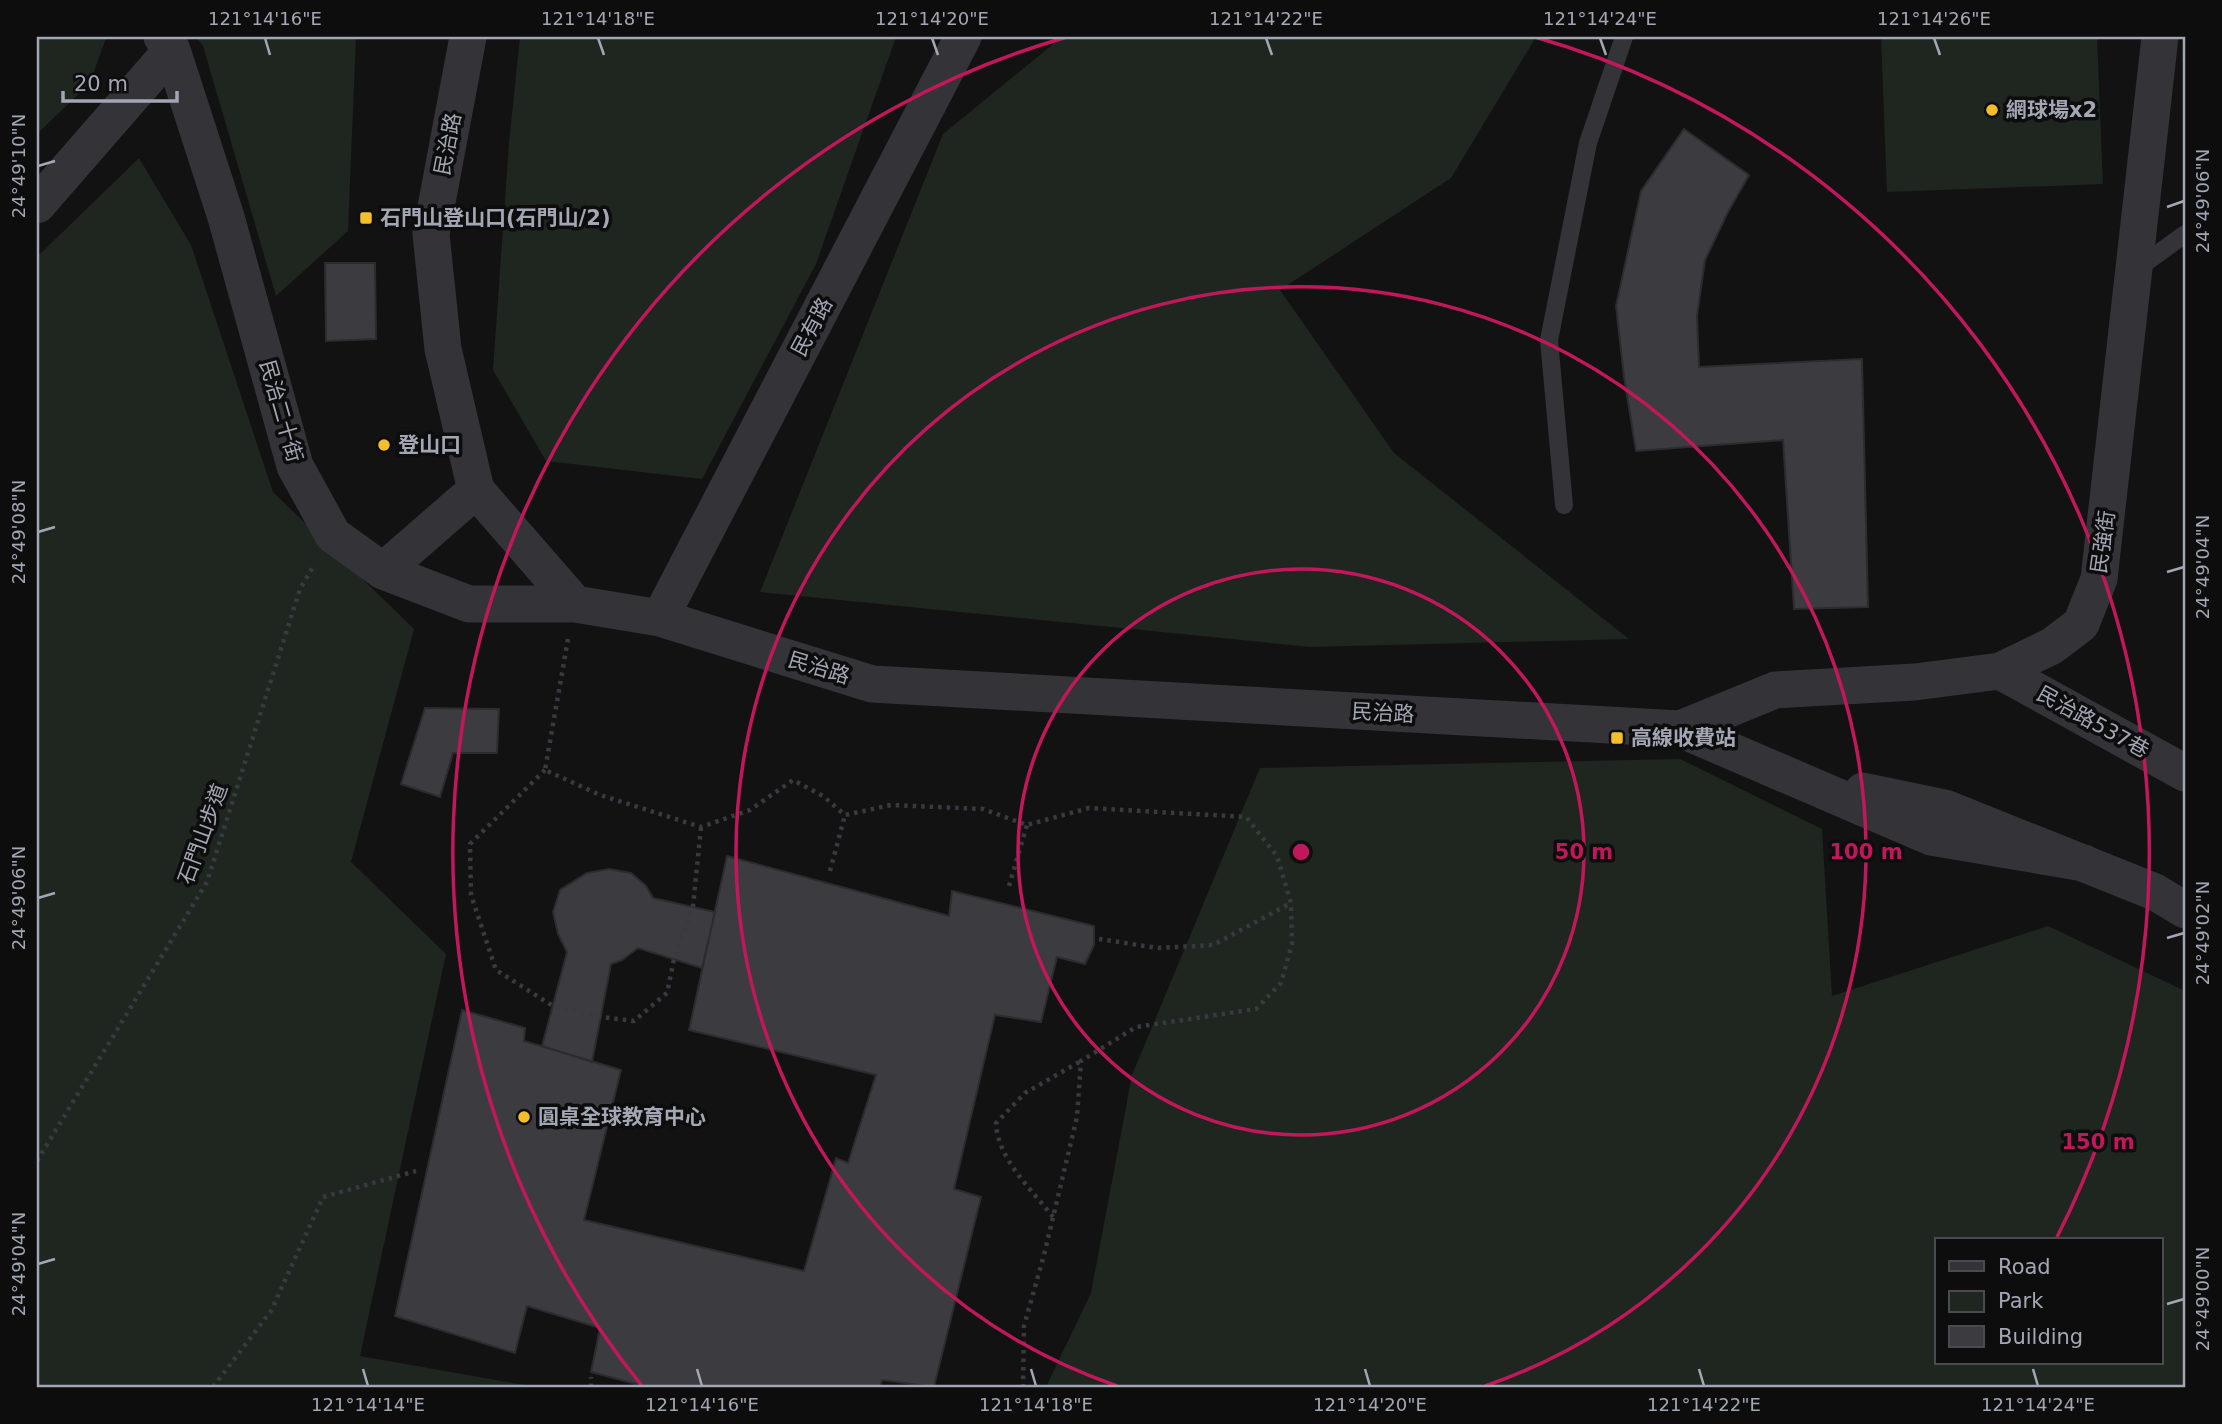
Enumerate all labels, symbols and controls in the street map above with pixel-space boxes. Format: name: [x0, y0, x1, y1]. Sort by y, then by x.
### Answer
text: 121°14'16"E: [208, 8, 322, 29]
text: 121°14'18"E: [541, 8, 655, 29]
text: 121°14'20"E: [875, 8, 989, 29]
text: 121°14'22"E: [1209, 8, 1323, 29]
text: 121°14'24"E: [1543, 8, 1657, 29]
text: 121°14'26"E: [1877, 8, 1991, 29]
scale bar: [63, 60, 177, 104]
text: 20 m: [74, 72, 128, 96]
place label: 網球場x2: [2006, 98, 2097, 122]
marker: 網球場x2: [1984, 102, 2000, 118]
street label: 民治路: [430, 111, 466, 177]
text: 24°49'10"N: [8, 114, 29, 218]
text: 24°49'06"N: [2192, 149, 2213, 253]
place label: 石門山登山口(石門山/2): [380, 206, 610, 230]
marker: 石門山登山口(石門山/2): [358, 210, 374, 226]
street label: 民有路: [787, 294, 837, 360]
street label: 民治二十街: [255, 357, 307, 465]
place label: 登山口: [398, 433, 461, 457]
marker: 登山口: [376, 437, 392, 453]
text: 24°49'08"N: [8, 480, 29, 584]
street label: 民強街: [2087, 509, 2119, 575]
text: 24°49'04"N: [2192, 515, 2213, 619]
street label: 民治路: [785, 647, 853, 689]
street label: 民治路537巷: [2033, 681, 2153, 763]
street label: 民治路: [1351, 699, 1415, 727]
place label: 高線收費站: [1631, 726, 1736, 750]
marker: 高線收費站: [1609, 730, 1625, 746]
street label: 石門山步道: [174, 781, 232, 887]
centre of rings: [1289, 840, 1313, 864]
text: 50 m: [1555, 840, 1613, 864]
text: 100 m: [1829, 840, 1903, 864]
text: 24°49'06"N: [8, 846, 29, 950]
text: 24°49'02"N: [2192, 881, 2213, 985]
place label: 圓桌全球教育中心: [538, 1105, 706, 1129]
marker: 圓桌全球教育中心: [516, 1109, 532, 1125]
text: 150 m: [2061, 1130, 2135, 1154]
text: 24°49'04"N: [8, 1212, 29, 1316]
legend: [1935, 1238, 2162, 1364]
text: 24°49'00"N: [2192, 1247, 2213, 1351]
text: Road: [1998, 1255, 2051, 1279]
text: Park: [1998, 1289, 2044, 1313]
text: Building: [1998, 1325, 2083, 1349]
text: 121°14'14"E: [311, 1394, 425, 1415]
text: 121°14'16"E: [645, 1394, 759, 1415]
text: 121°14'18"E: [979, 1394, 1093, 1415]
text: 121°14'20"E: [1313, 1394, 1427, 1415]
text: 121°14'22"E: [1647, 1394, 1761, 1415]
text: 121°14'24"E: [1981, 1394, 2095, 1415]

